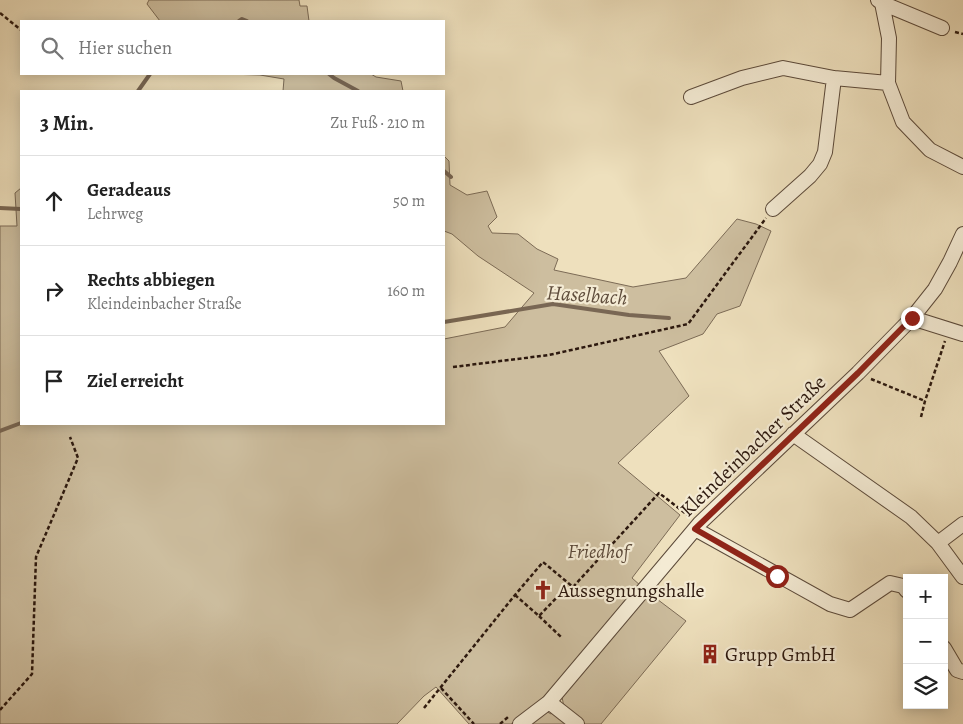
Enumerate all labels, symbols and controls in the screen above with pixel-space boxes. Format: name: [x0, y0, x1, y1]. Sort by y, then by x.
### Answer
search box: [20, 20, 445, 75]
icon: search: [38, 34, 66, 62]
text: Hier suchen: [78, 35, 172, 61]
text: 3 Min.: [40, 109, 94, 137]
text: Zu Fuß · 210 m: [330, 112, 425, 134]
text: Geradeaus: [87, 177, 171, 203]
icon: ahead: [40, 187, 68, 215]
text: 50 m: [393, 190, 425, 212]
text: Lehrweg: [87, 203, 143, 225]
text: Rechts abbiegen: [87, 267, 215, 293]
icon: right: [40, 277, 68, 305]
water label: Haselbach: [546, 278, 628, 312]
text: 160 m: [387, 280, 425, 302]
text: Kleindeinbacher Straße: [87, 293, 242, 315]
route end: [901, 307, 924, 330]
icon: arrive: [40, 367, 68, 395]
text: Ziel erreicht: [87, 368, 184, 394]
street label: Kleindeinbacher Straße: [674, 369, 832, 523]
park label: Friedhof: [567, 538, 632, 565]
route start: [766, 565, 789, 588]
map controls: [903, 574, 948, 709]
button: +: [903, 574, 948, 619]
place label: Aussegnungshalle: [557, 577, 705, 604]
church icon: Aussegnungshalle: [532, 579, 554, 601]
button: −: [903, 619, 948, 664]
place label: Grupp GmbH: [725, 641, 836, 668]
building icon: Grupp GmbH: [699, 643, 721, 665]
button: layers: [903, 664, 948, 709]

